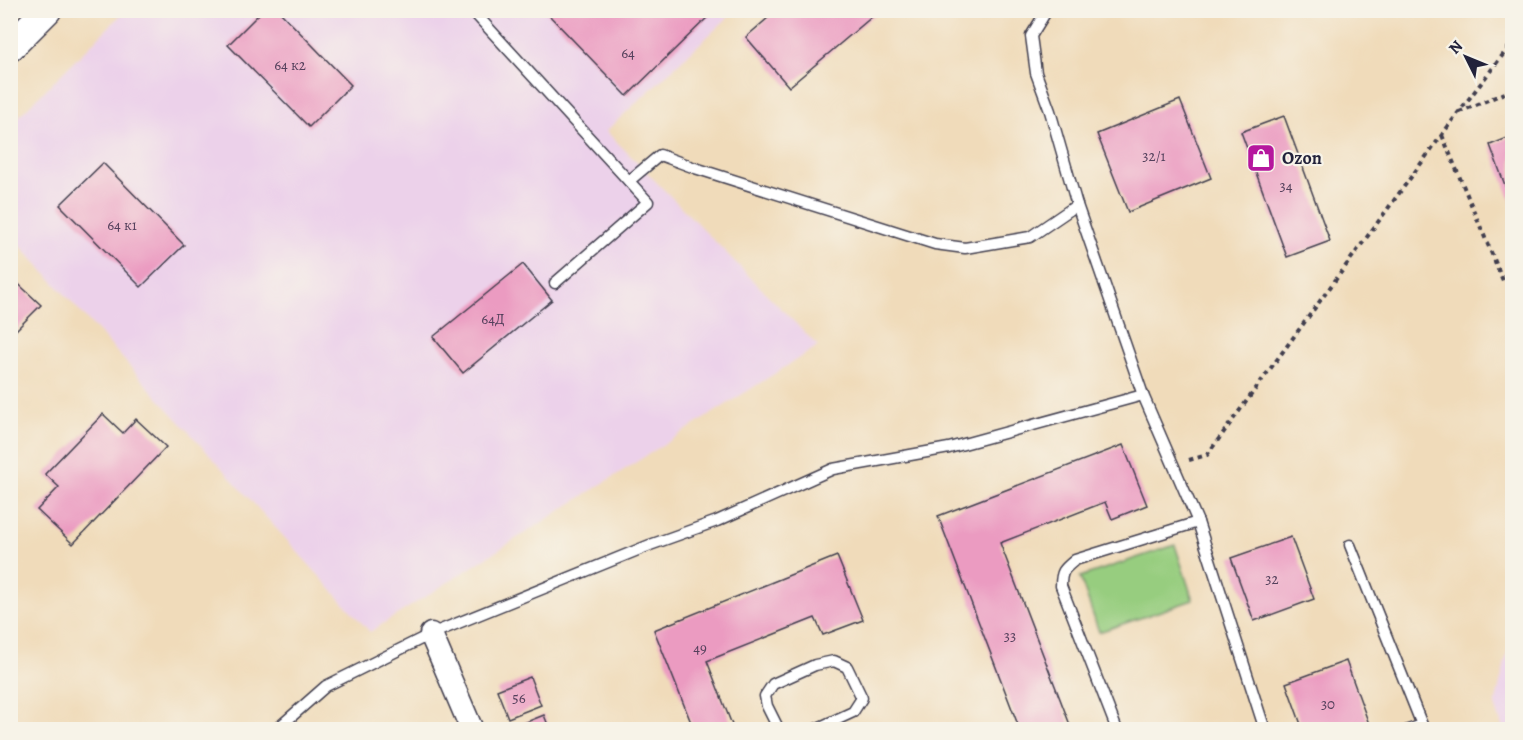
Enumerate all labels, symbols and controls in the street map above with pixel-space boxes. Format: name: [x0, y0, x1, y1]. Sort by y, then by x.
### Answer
north arrow: [1436, 27, 1496, 87]
text: N: [1444, 35, 1468, 59]
house number: 64: [621, 43, 635, 63]
house number: 64 к2: [274, 55, 306, 75]
shop icon: Ozon: [1245, 142, 1277, 174]
house number: 32/1: [1142, 146, 1166, 166]
place label: Ozon: [1282, 146, 1322, 170]
house number: 34: [1279, 176, 1293, 196]
house number: 64 к1: [107, 215, 137, 235]
house number: 64Д: [481, 309, 505, 329]
house number: 32: [1265, 569, 1279, 589]
house number: 33: [1004, 626, 1016, 646]
house number: 49: [693, 638, 707, 658]
house number: 56: [512, 688, 526, 708]
house number: 30: [1321, 694, 1335, 714]

